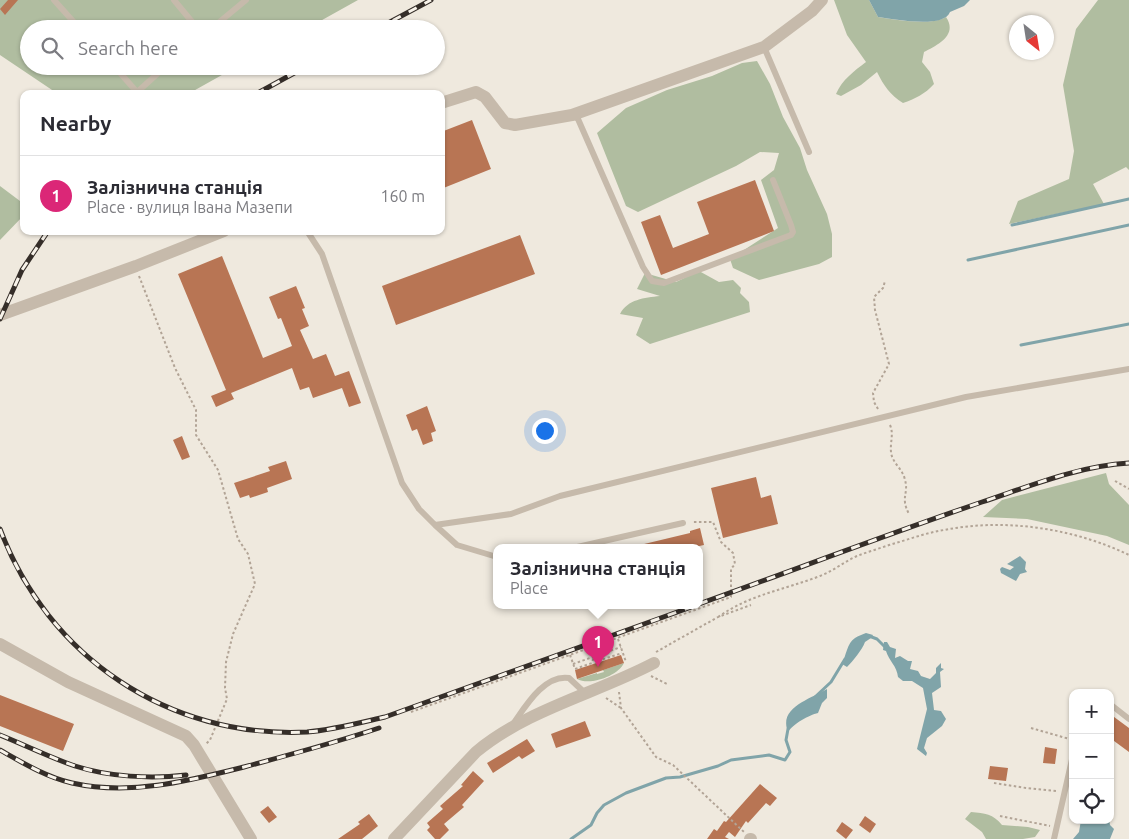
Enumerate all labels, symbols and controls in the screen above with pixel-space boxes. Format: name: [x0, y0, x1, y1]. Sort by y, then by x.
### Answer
north arrow: [1009, 15, 1054, 60]
search box: [20, 20, 445, 75]
icon: search: [38, 34, 66, 62]
text: Search here: [78, 37, 178, 59]
text: Nearby: [40, 111, 111, 135]
text: Залізнична станція: [87, 176, 263, 198]
text: 1: [51, 187, 61, 205]
text: 160 m: [380, 187, 425, 205]
text: Place · вулиця Івана Мазепи: [87, 198, 293, 216]
your location: [532, 418, 558, 444]
popup: [493, 544, 703, 609]
text: Залізнична станція: [510, 557, 686, 579]
text: Place: [510, 579, 548, 597]
pin: 1: [582, 626, 614, 667]
map controls: [1069, 689, 1114, 824]
button: +: [1069, 689, 1114, 734]
button: −: [1069, 734, 1114, 779]
button: locate: [1069, 779, 1114, 824]

